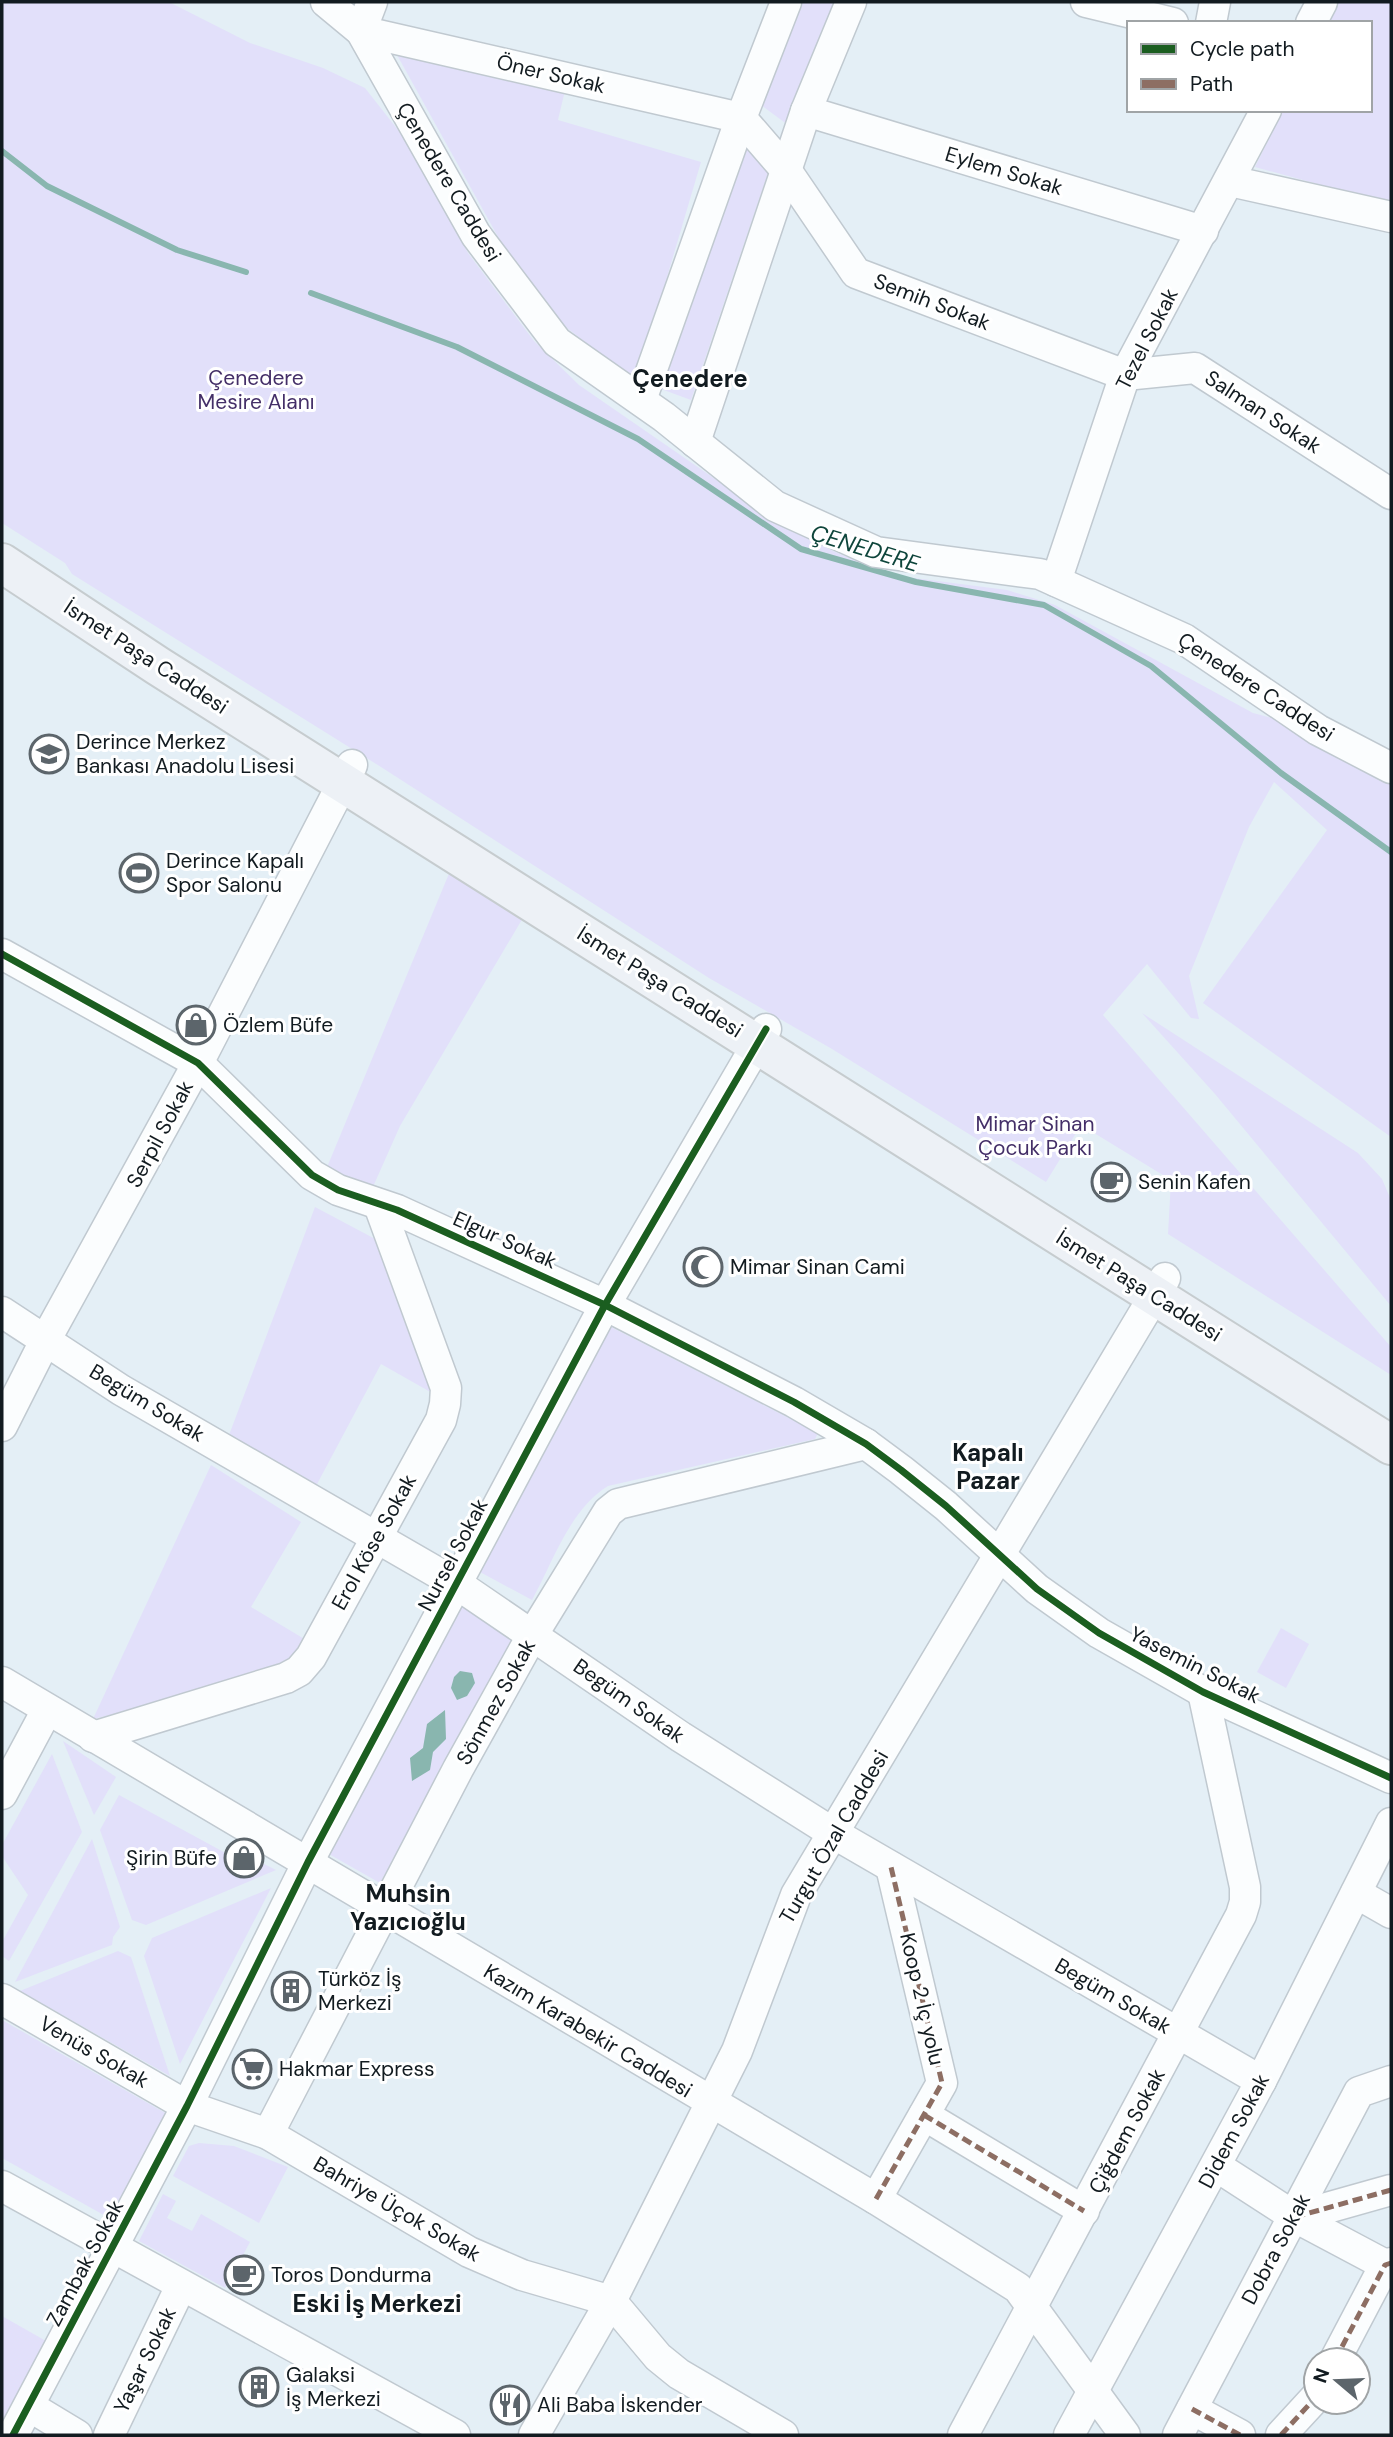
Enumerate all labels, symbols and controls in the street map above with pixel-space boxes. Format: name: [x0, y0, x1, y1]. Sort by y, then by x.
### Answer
legend: [1127, 21, 1372, 112]
text: Cycle path: [1190, 35, 1295, 63]
street label: Öner Sokak: [494, 48, 609, 100]
text: Path: [1190, 70, 1233, 98]
street label: Çenedere Caddesi: [390, 97, 508, 267]
street label: Eylem Sokak: [942, 140, 1067, 202]
street label: Semih Sokak: [870, 267, 995, 337]
street label: Tezel Sokak: [1109, 283, 1185, 395]
district label: Çenedere: [632, 363, 748, 394]
park label: Çenedere Mesire Alanı: [198, 364, 314, 416]
street label: Salman Sokak: [1200, 364, 1327, 460]
water label: ÇENEDERE: [807, 517, 924, 579]
street label: İsmet Paşa Caddesi: [58, 593, 234, 721]
street label: Çenedere Caddesi: [1172, 626, 1340, 748]
place label: Derince Merkez Bankası Anadolu Lisesi: [76, 728, 294, 780]
school or university icon: Derince Merkez Bankası Anadolu Lisesi: [28, 733, 70, 775]
place label: Derince Kapalı Spor Salonu: [166, 847, 304, 899]
sports icon: Derince Kapalı Spor Salonu: [118, 852, 160, 894]
street label: İsmet Paşa Caddesi: [572, 920, 748, 1044]
shop icon: Özlem Büfe: [175, 1004, 217, 1046]
place label: Özlem Büfe: [223, 1011, 333, 1039]
street label: Serpil Sokak: [120, 1075, 200, 1192]
park label: Mimar Sinan Çocuk Parkı: [976, 1110, 1094, 1162]
cafe icon: Senin Kafen: [1090, 1161, 1132, 1203]
place label: Senin Kafen: [1138, 1168, 1251, 1196]
street label: Elgur Sokak: [449, 1205, 562, 1275]
street label: İsmet Paşa Caddesi: [1051, 1224, 1227, 1348]
mosque icon: Mimar Sinan Cami: [682, 1246, 724, 1288]
place label: Mimar Sinan Cami: [730, 1253, 905, 1281]
street label: Begüm Sokak: [84, 1358, 210, 1449]
district label: Kapalı Pazar: [952, 1437, 1024, 1496]
street label: Erol Köse Sokak: [325, 1469, 423, 1615]
street label: Nursel Sokak: [411, 1493, 495, 1616]
street label: Yasemin Sokak: [1125, 1620, 1265, 1710]
street label: Sönmez Sokak: [450, 1634, 542, 1770]
street label: Begüm Sokak: [568, 1652, 690, 1750]
street label: Turgut Özal Caddesi: [773, 1745, 895, 1929]
shop icon: Şirin Büfe: [223, 1837, 265, 1879]
place label: Şirin Büfe: [126, 1844, 217, 1872]
district label: Muhsin Yazıcıoğlu: [350, 1878, 466, 1937]
street label: Koop 2 İç yolu: [893, 1930, 951, 2068]
street label: Begüm Sokak: [1050, 1951, 1177, 2041]
street label: Kazım Karabekir Caddesi: [479, 1958, 697, 2104]
place label: Türköz İş Merkezi: [318, 1965, 401, 2017]
building icon: Türköz İş Merkezi: [270, 1970, 312, 2012]
street label: Venüs Sokak: [34, 2009, 154, 2095]
supermarket icon: Hakmar Express: [231, 2048, 273, 2090]
place label: Hakmar Express: [279, 2055, 435, 2083]
street label: Çiğdem Sokak: [1082, 2063, 1172, 2198]
street label: Didem Sokak: [1192, 2068, 1276, 2193]
street label: Bahriye Üçok Sokak: [308, 2150, 486, 2269]
street label: Dobra Sokak: [1235, 2188, 1317, 2309]
street label: Zambak Sokak: [40, 2195, 130, 2331]
cafe icon: Toros Dondurma: [223, 2254, 265, 2296]
place label: Toros Dondurma: [271, 2261, 431, 2289]
district label: Eski İş Merkezi: [293, 2288, 461, 2319]
street label: Yaşar Sokak: [107, 2302, 183, 2418]
north arrow: [1302, 2346, 1372, 2416]
place label: Galaksi İş Merkezi: [286, 2361, 381, 2413]
text: N: [1307, 2365, 1335, 2386]
building icon: Galaksi İş Merkezi: [238, 2366, 280, 2408]
restaurant icon: Ali Baba İskender: [489, 2384, 531, 2426]
place label: Ali Baba İskender: [537, 2391, 703, 2419]

